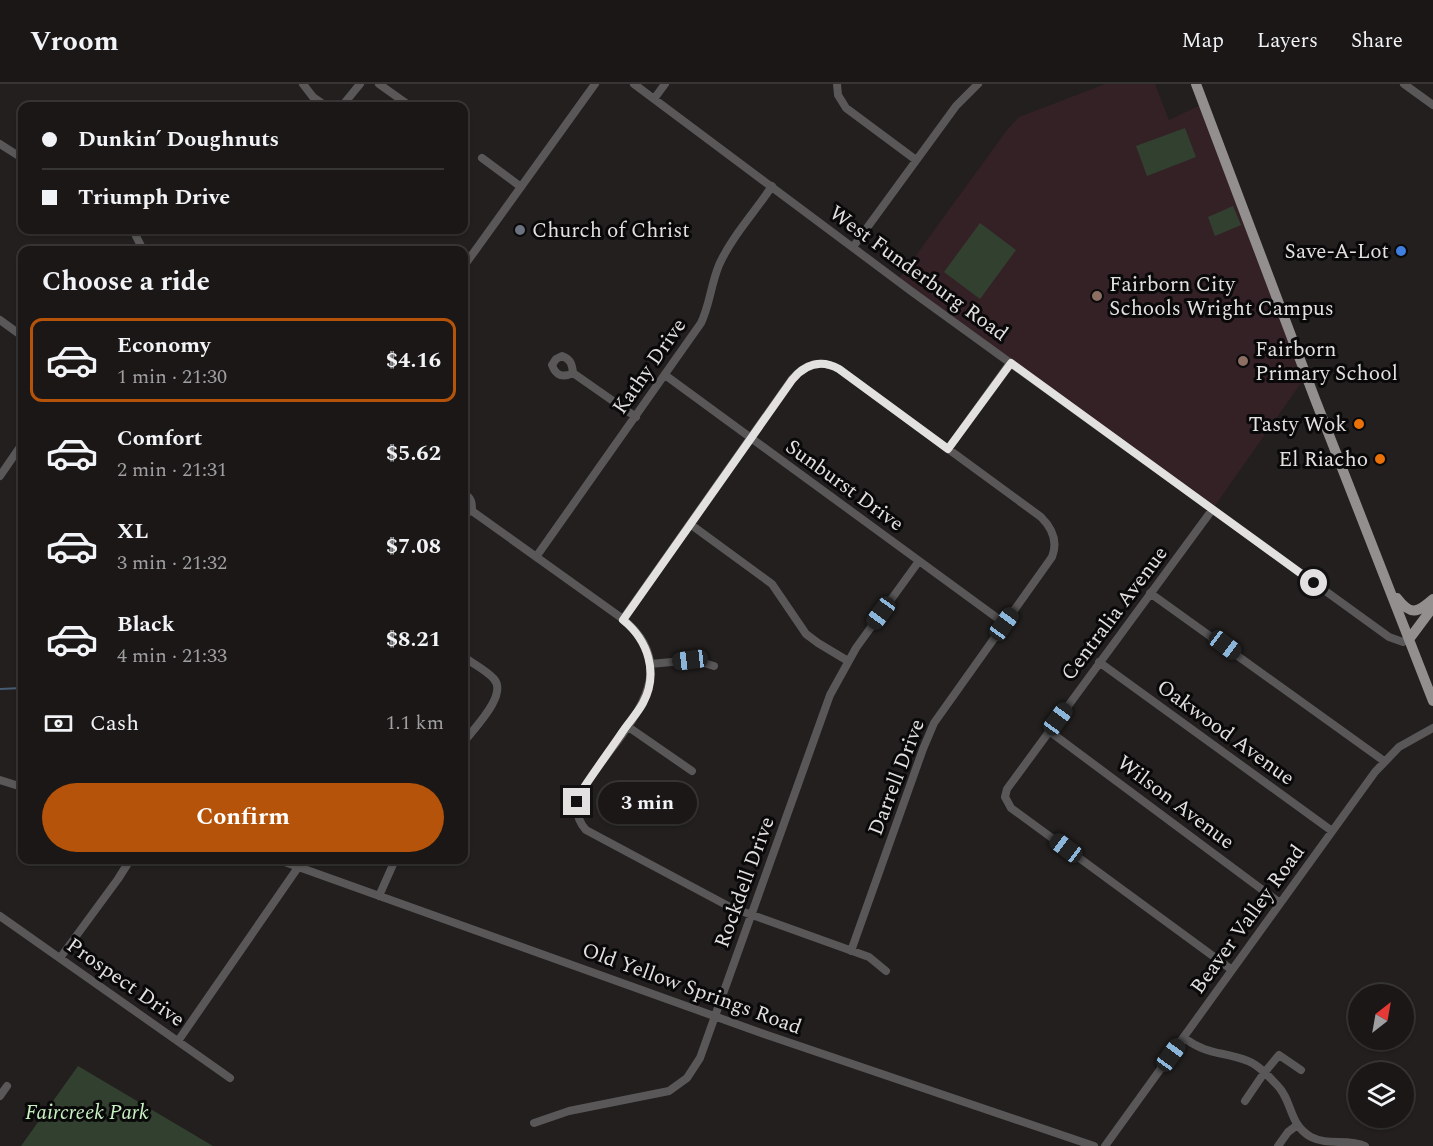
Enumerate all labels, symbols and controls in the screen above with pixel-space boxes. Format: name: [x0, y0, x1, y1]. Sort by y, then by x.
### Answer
text: Vroom: [30, 20, 119, 63]
text: Map: [1182, 25, 1224, 57]
text: Layers: [1257, 25, 1318, 57]
text: Share: [1351, 25, 1403, 57]
text: Dunkin’ Doughnuts: [78, 123, 279, 156]
text: Triumph Drive: [78, 181, 230, 214]
street label: West Funderburg Road: [822, 198, 1015, 350]
place label: Church of Christ: [532, 215, 690, 247]
marker: Church of Christ: [513, 223, 527, 237]
place label: Save-A-Lot: [1284, 236, 1389, 268]
marker: Save-A-Lot: [1394, 244, 1408, 258]
text: Choose a ride: [42, 261, 210, 303]
place label: Fairborn City Schools Wright Campus: [1109, 269, 1334, 325]
marker: Fairborn City Schools Wright Campus: [1090, 289, 1104, 303]
street label: Kathy Drive: [605, 312, 695, 421]
text: Economy: [117, 329, 210, 362]
icon: car: [45, 333, 99, 387]
place label: Fairborn Primary School: [1255, 334, 1398, 390]
text: $4.16: [386, 344, 441, 377]
marker: Fairborn Primary School: [1236, 354, 1250, 368]
text: 1 min · 21:30: [117, 362, 227, 392]
place label: Tasty Wok: [1249, 409, 1347, 441]
marker: Tasty Wok: [1352, 417, 1366, 431]
text: Comfort: [117, 422, 202, 455]
icon: car: [45, 426, 99, 480]
street label: Sunburst Drive: [778, 432, 910, 540]
text: $5.62: [386, 437, 441, 470]
place label: El Riacho: [1279, 444, 1368, 476]
marker: El Riacho: [1373, 452, 1387, 466]
text: 2 min · 21:31: [117, 455, 227, 485]
text: XL: [117, 515, 148, 548]
icon: car: [45, 519, 99, 573]
text: $7.08: [386, 530, 441, 563]
street label: Centralia Avenue: [1053, 539, 1176, 688]
text: 3 min · 21:32: [117, 548, 227, 578]
route start: [1300, 569, 1327, 596]
car: [863, 593, 899, 633]
car: [986, 604, 1022, 644]
text: Black: [117, 608, 175, 641]
icon: car: [45, 612, 99, 666]
text: $8.21: [386, 623, 441, 656]
car: [1205, 627, 1245, 663]
text: 4 min · 21:33: [117, 641, 227, 671]
car: [671, 649, 709, 671]
street label: Oakwood Avenue: [1150, 672, 1301, 794]
car: [1040, 699, 1076, 739]
icon: cash: [42, 707, 75, 740]
text: Cash: [90, 707, 139, 740]
text: 1.1 km: [386, 708, 444, 738]
street label: Darrell Drive: [860, 714, 934, 840]
street label: Wilson Avenue: [1110, 748, 1241, 858]
callout: 3 min: [598, 781, 697, 823]
button: Confirm: [42, 783, 444, 852]
route end: [563, 788, 590, 815]
text: 3 min: [621, 788, 674, 818]
street label: Rockdell Drive: [706, 812, 784, 952]
car: [1046, 830, 1086, 866]
street label: Beaver Valley Road: [1182, 838, 1313, 1001]
street label: Prospect Drive: [60, 930, 191, 1036]
street label: Old Yellow Springs Road: [577, 934, 806, 1044]
north arrow: [1348, 984, 1414, 1050]
map controls: [1348, 984, 1414, 1128]
car: [1153, 1035, 1189, 1075]
button: layers: [1348, 1062, 1414, 1128]
park label: Faircreek Park: [25, 1097, 149, 1129]

